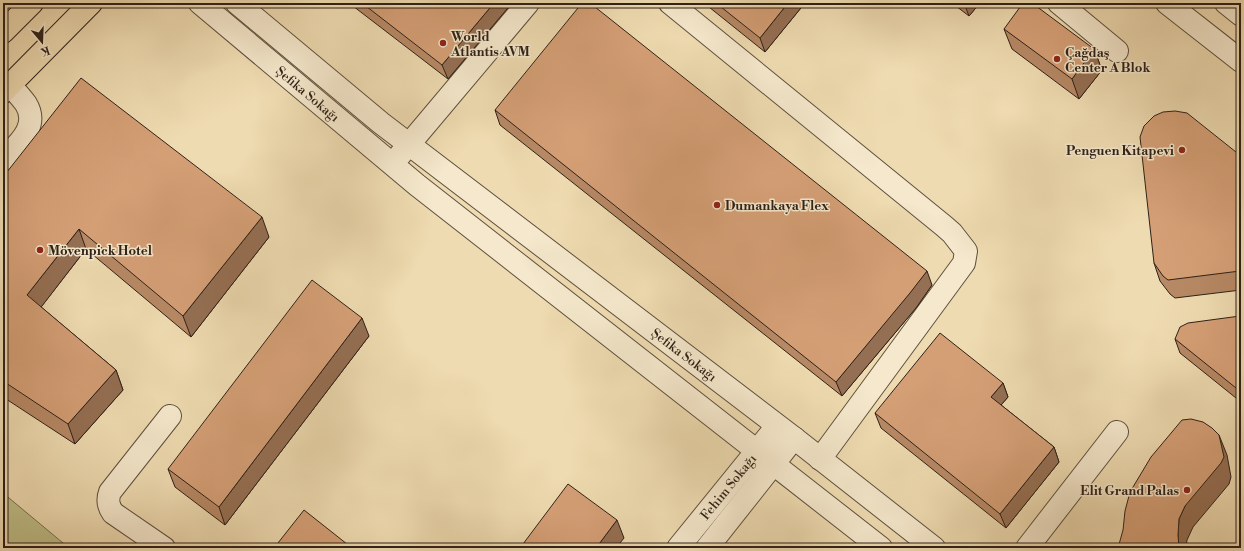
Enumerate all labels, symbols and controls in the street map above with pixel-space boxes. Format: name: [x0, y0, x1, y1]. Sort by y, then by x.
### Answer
north arrow: [22, 22, 62, 62]
place label: World Atlantis AVM: [450, 29, 530, 60]
marker: World Atlantis AVM: [438, 38, 448, 48]
text: K: [37, 42, 51, 59]
place label: Çağdaş Center A Blok: [1065, 45, 1152, 76]
marker: Çağdaş Center A Blok: [1052, 54, 1062, 64]
street label: Şefika Sokağı: [272, 63, 342, 126]
place label: Penguen Kitapevi: [1066, 143, 1174, 159]
marker: Penguen Kitapevi: [1177, 145, 1187, 155]
place label: Dumankaya Flex: [725, 198, 829, 214]
marker: Dumankaya Flex: [712, 200, 722, 210]
place label: Mövenpick Hotel: [48, 243, 153, 259]
marker: Mövenpick Hotel: [35, 245, 45, 255]
street label: Şefika Sokağı: [648, 325, 720, 385]
street label: Fehim Sokağı: [697, 451, 760, 523]
place label: Elit Grand Palas: [1080, 483, 1179, 499]
marker: Elit Grand Palas: [1182, 485, 1192, 495]

